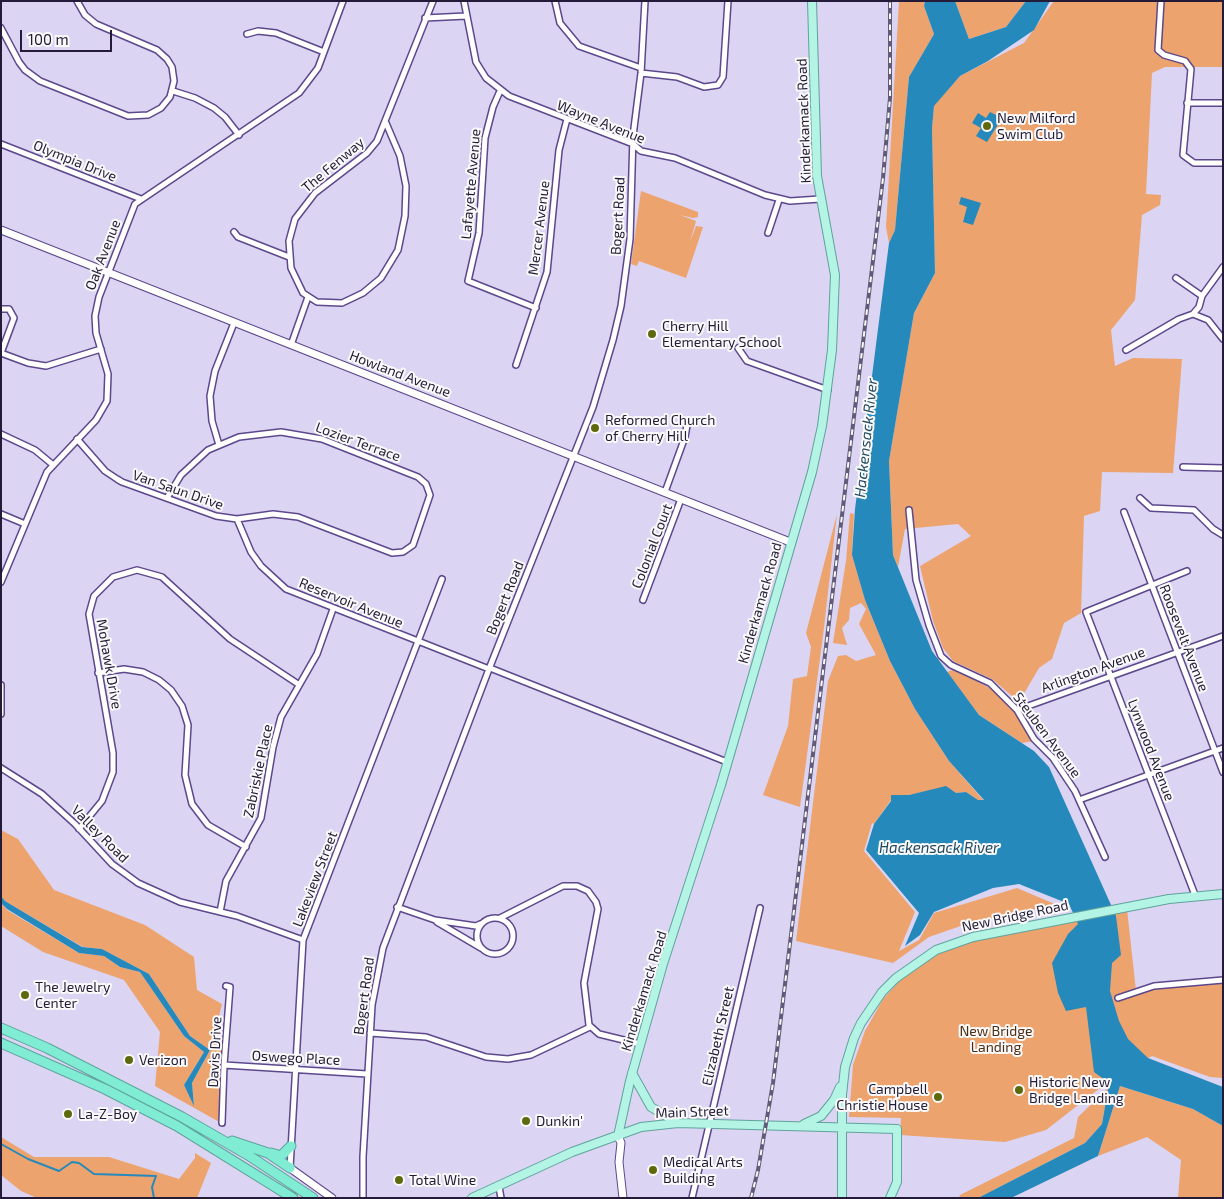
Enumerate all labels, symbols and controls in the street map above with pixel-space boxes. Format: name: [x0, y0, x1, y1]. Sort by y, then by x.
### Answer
scale bar: [22, 20, 115, 52]
text: 100 m: [28, 30, 69, 48]
street label: Kinderkamack Road: [793, 58, 815, 184]
street label: Wayne Avenue: [554, 97, 648, 147]
place label: New Milford Swim Club: [997, 110, 1076, 142]
marker: New Milford Swim Club: [981, 120, 993, 132]
street label: Lafayette Avenue: [458, 128, 484, 240]
street label: The Fenway: [298, 134, 368, 196]
street label: Olympia Drive: [31, 137, 119, 185]
street label: Bogert Road: [608, 177, 628, 255]
street label: Mercer Avenue: [525, 180, 553, 276]
street label: Oak Avenue: [82, 217, 124, 293]
place label: Cherry Hill Elementary School: [662, 318, 781, 351]
marker: Cherry Hill Elementary School: [646, 328, 658, 340]
street label: Howland Avenue: [347, 347, 453, 401]
water label: Hackensack River: [851, 377, 881, 499]
place label: Reformed Church of Cherry Hill: [605, 412, 715, 444]
street label: Lozier Terrace: [313, 419, 403, 465]
marker: Reformed Church of Cherry Hill: [589, 422, 601, 434]
street label: Van Saun Drive: [130, 467, 226, 513]
street label: Colonial Court: [628, 501, 676, 591]
street label: Kinderkamack Road: [735, 541, 785, 665]
street label: Bogert Road: [483, 559, 527, 637]
street label: Reservoir Avenue: [297, 574, 405, 632]
street label: Roosevelt Avenue: [1156, 582, 1212, 694]
street label: Mohawk Drive: [93, 618, 125, 710]
street label: Arlington Avenue: [1039, 643, 1147, 697]
street label: Steuben Avenue: [1010, 689, 1084, 781]
street label: Lynwood Avenue: [1124, 697, 1178, 803]
street label: Zabriskie Place: [240, 723, 276, 819]
street label: Valley Road: [68, 802, 132, 866]
street label: Lakeview Street: [289, 829, 341, 929]
water label: Hackensack River: [879, 839, 999, 857]
street label: New Bridge Road: [960, 897, 1070, 935]
street label: Kinderkamack Road: [618, 929, 670, 1053]
street label: Bogert Road: [350, 956, 378, 1036]
place label: The Jewelry Center: [35, 979, 110, 1012]
street label: Elizabeth Street: [698, 985, 738, 1087]
marker: The Jewelry Center: [19, 989, 31, 1001]
street label: Davis Drive: [205, 1016, 225, 1088]
park label: New Bridge Landing: [959, 1023, 1033, 1056]
street label: Oswego Place: [251, 1047, 341, 1069]
place label: Verizon: [139, 1052, 187, 1068]
marker: Verizon: [123, 1054, 135, 1066]
place label: Historic New Bridge Landing: [1029, 1074, 1124, 1106]
place label: Campbell Christie House: [836, 1081, 928, 1114]
marker: Historic New Bridge Landing: [1013, 1084, 1025, 1096]
marker: Campbell Christie House: [932, 1091, 944, 1103]
street label: Main Street: [655, 1102, 729, 1122]
place label: La-Z-Boy: [78, 1106, 137, 1122]
marker: La-Z-Boy: [62, 1108, 74, 1120]
place label: Dunkin': [536, 1113, 583, 1129]
marker: Dunkin': [520, 1115, 532, 1127]
place label: Medical Arts Building: [663, 1154, 743, 1186]
marker: Medical Arts Building: [647, 1164, 659, 1176]
place label: Total Wine: [409, 1172, 476, 1188]
marker: Total Wine: [393, 1174, 405, 1186]

